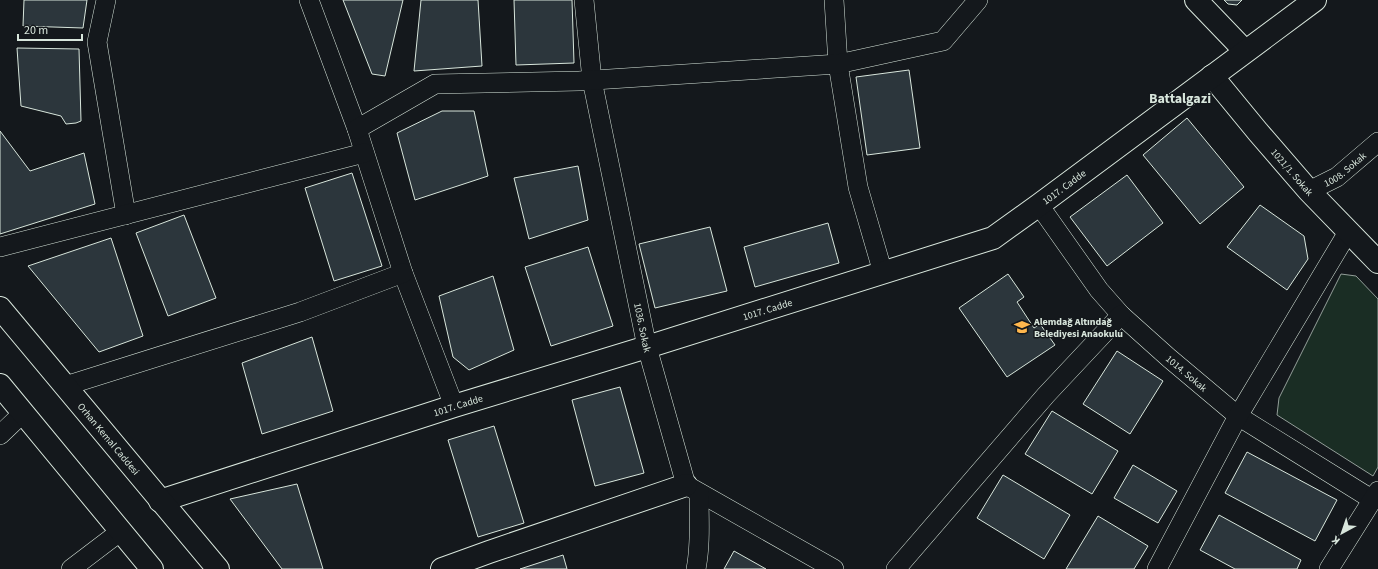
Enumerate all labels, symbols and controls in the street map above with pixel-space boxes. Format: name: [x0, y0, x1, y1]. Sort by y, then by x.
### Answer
scale bar: [18, 16, 82, 42]
text: 20 m: [24, 22, 48, 39]
district label: Battalgazi: [1149, 89, 1211, 109]
street label: 1021/1. Sokak: [1267, 146, 1316, 199]
street label: 1008. Sokak: [1321, 149, 1369, 191]
street label: 1017. Cadde: [1040, 166, 1089, 208]
street label: 1017. Cadde: [741, 296, 794, 324]
street label: 1036. Sokak: [630, 302, 654, 354]
place label: Alemdağ Altındağ Belediyesi Anaokulu: [1033, 315, 1123, 341]
school or university icon: Alemdağ Altındağ Belediyesi Anaokulu: [1013, 318, 1031, 336]
street label: 1014. Sokak: [1162, 352, 1210, 395]
street label: 1017. Cadde: [432, 392, 485, 420]
street label: Orhan Kemal Caddesi: [74, 400, 143, 478]
north arrow: [1322, 513, 1362, 553]
text: K: [1328, 532, 1343, 548]

